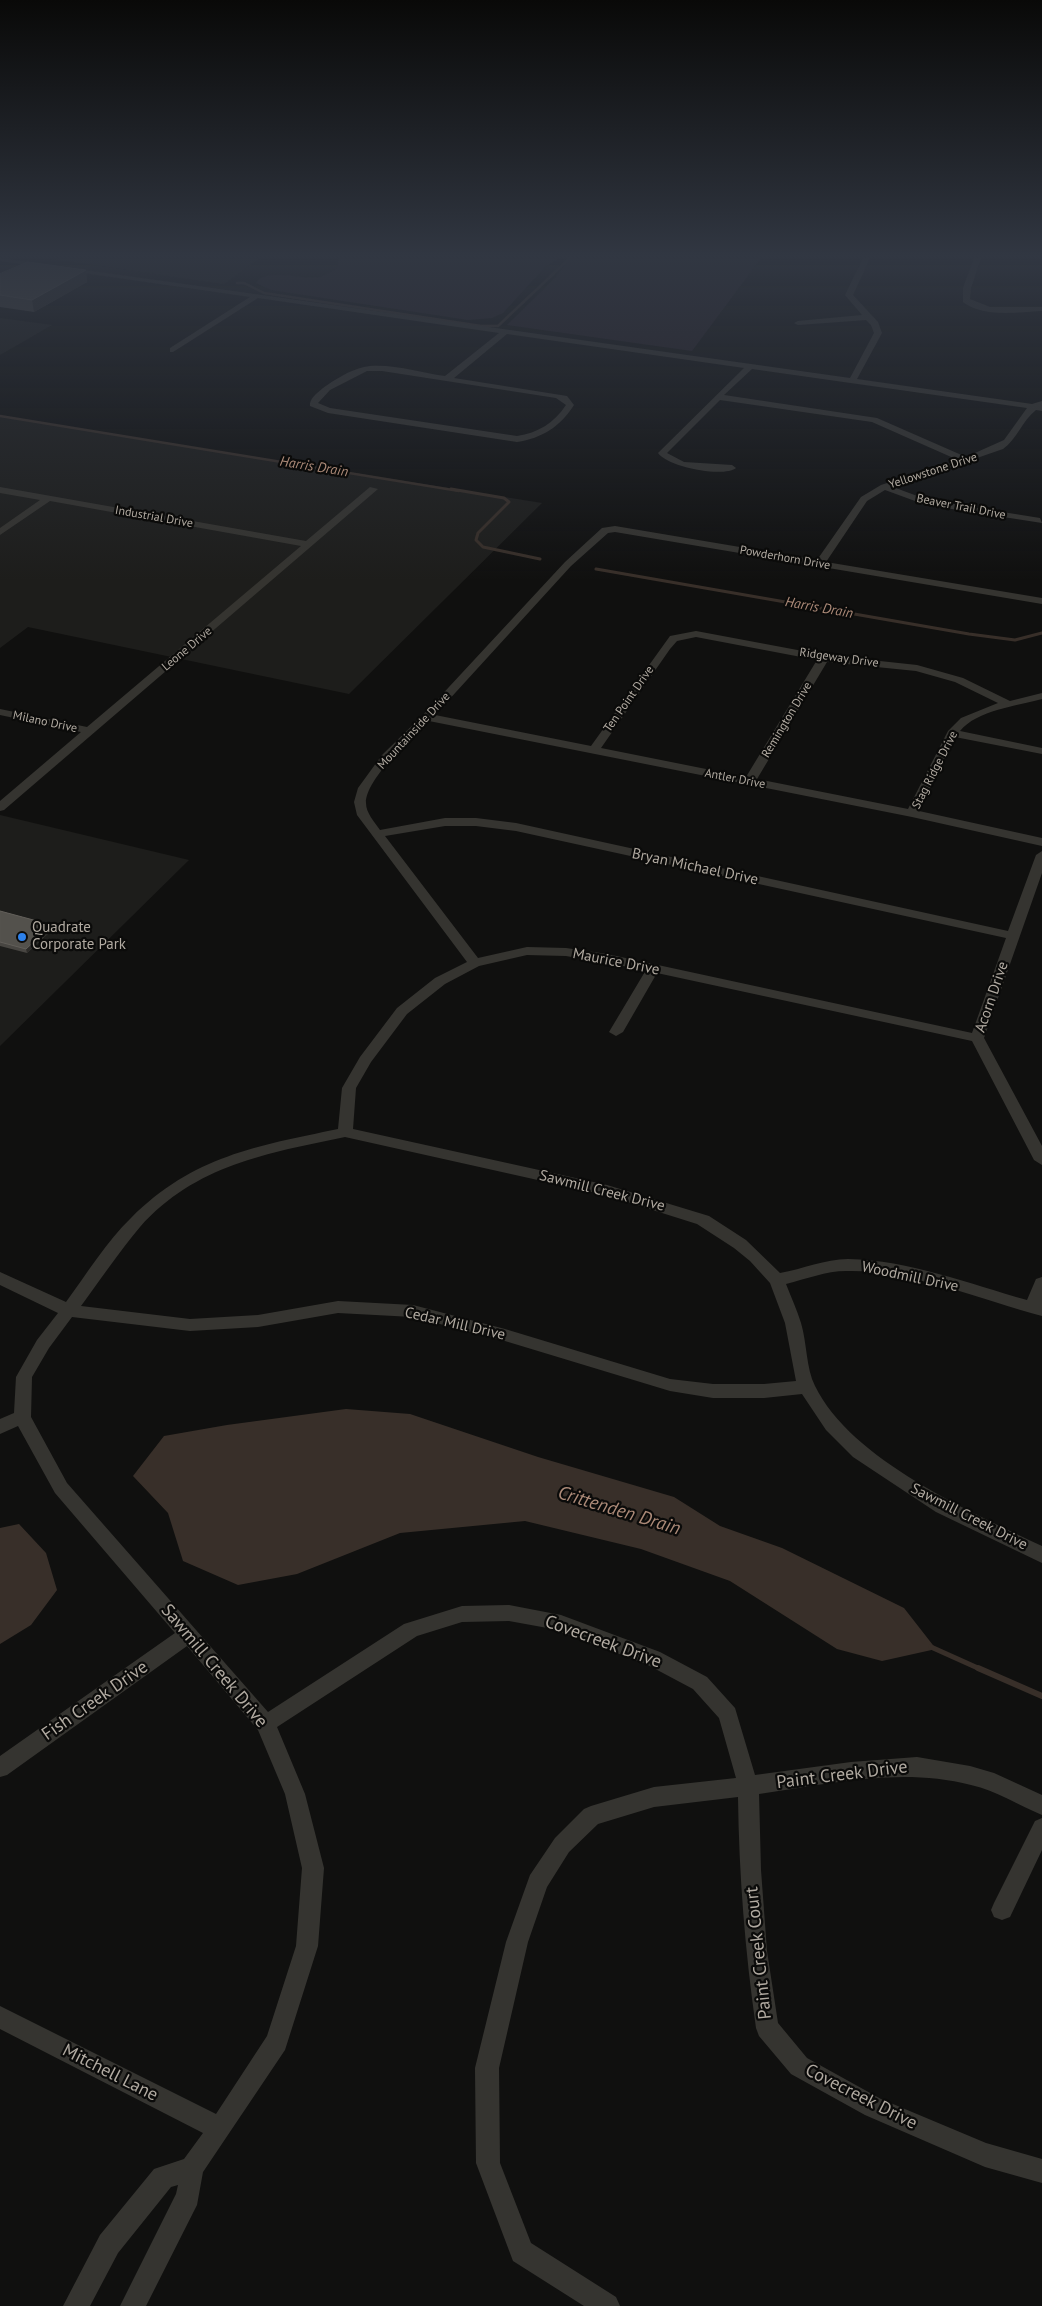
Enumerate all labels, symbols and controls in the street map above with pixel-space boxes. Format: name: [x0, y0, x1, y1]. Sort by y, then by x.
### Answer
street label: Yellowstone Drive: [887, 450, 979, 492]
water label: Harris Drain: [279, 453, 349, 481]
street label: Beaver Trail Drive: [915, 491, 1007, 523]
street label: Industrial Drive: [114, 503, 194, 531]
street label: Powderhorn Drive: [739, 543, 831, 573]
water label: Harris Drain: [784, 594, 854, 622]
street label: Leone Drive: [159, 624, 215, 674]
street label: Ridgeway Drive: [799, 645, 879, 671]
street label: Ten Point Drive: [601, 663, 657, 735]
street label: Remington Drive: [759, 680, 815, 760]
street label: Mountainside Drive: [375, 690, 453, 772]
street label: Milano Drive: [12, 708, 78, 736]
street label: Stag Ridge Drive: [909, 729, 961, 811]
street label: Antler Drive: [703, 766, 767, 792]
street label: Bryan Michael Drive: [630, 845, 760, 889]
place label: Quadrate Corporate Park: [32, 919, 126, 954]
marker: Quadrate Corporate Park: [16, 931, 28, 943]
street label: Maurice Drive: [571, 945, 661, 979]
street label: Acorn Drive: [971, 959, 1013, 1035]
street label: Sawmill Creek Drive: [537, 1167, 667, 1215]
street label: Woodmill Drive: [860, 1258, 960, 1296]
street label: Cedar Mill Drive: [403, 1304, 507, 1344]
street label: Sawmill Creek Drive: [908, 1480, 1030, 1554]
water label: Crittenden Drain: [555, 1482, 683, 1540]
street label: Sawmill Creek Drive: [156, 1600, 272, 1732]
street label: Covecreek Drive: [542, 1611, 664, 1673]
street label: Fish Creek Drive: [38, 1657, 152, 1745]
street label: Paint Creek Drive: [775, 1756, 909, 1794]
street label: Paint Creek Court: [741, 1886, 777, 2020]
street label: Mitchell Lane: [59, 2040, 161, 2106]
street label: Covecreek Drive: [801, 2060, 921, 2134]

